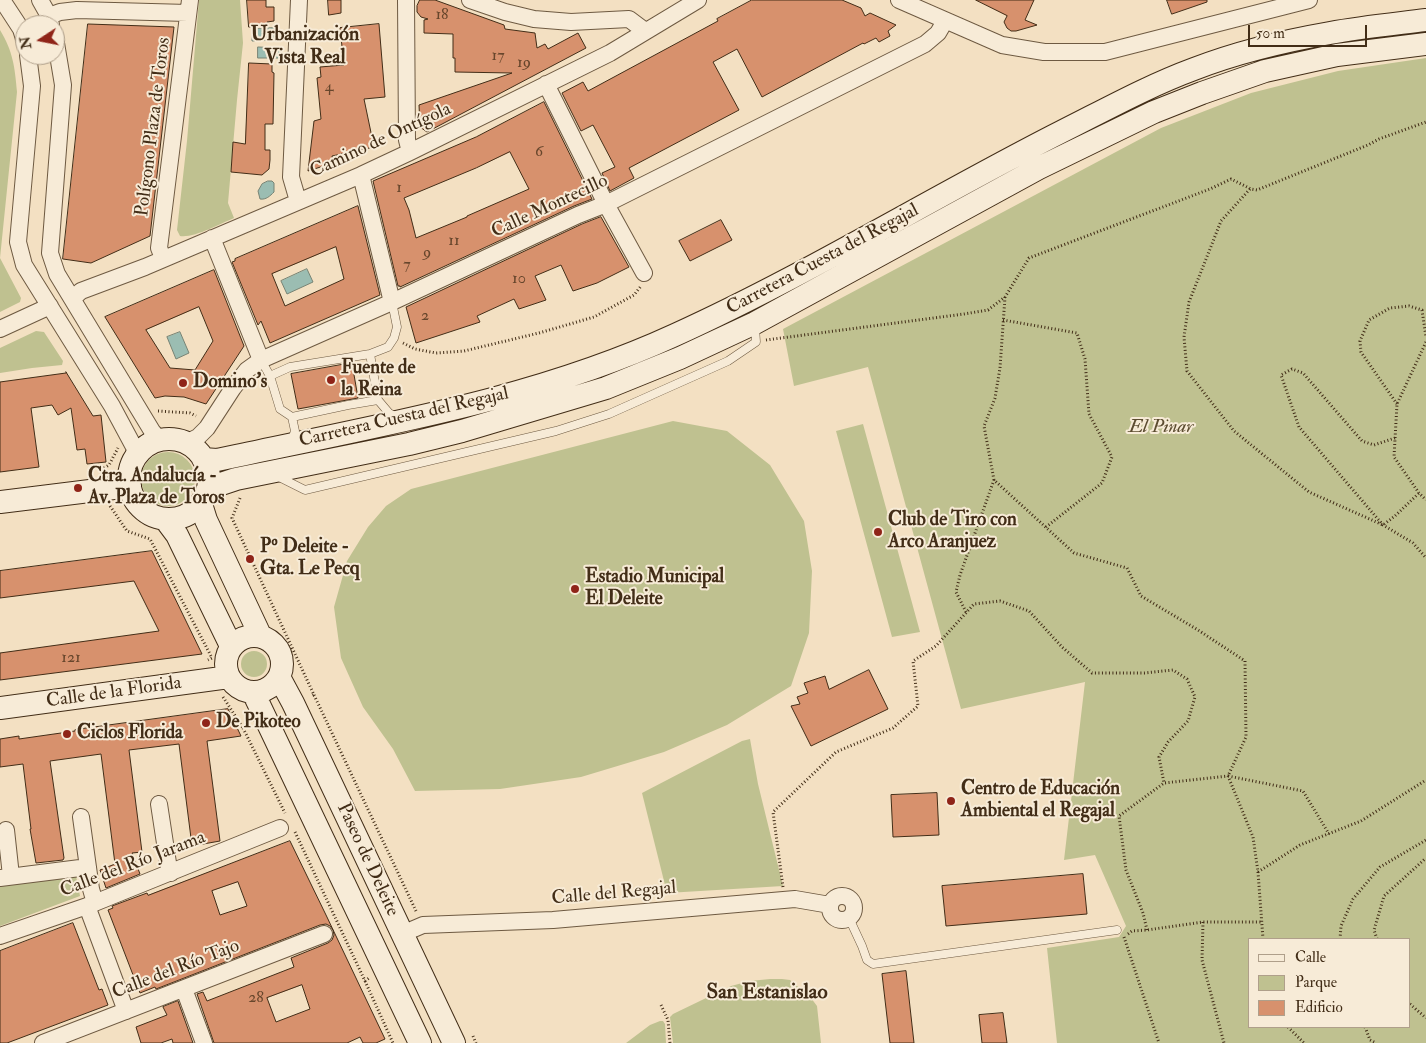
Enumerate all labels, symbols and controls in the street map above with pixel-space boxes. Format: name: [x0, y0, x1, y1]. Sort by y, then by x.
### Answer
house number: 18: [435, 6, 449, 26]
north arrow: [15, 15, 65, 65]
scale bar: [1251, 15, 1370, 47]
district label: Urbanización Vista Real: [251, 24, 359, 71]
text: 50 m: [1256, 24, 1285, 43]
text: N: [16, 35, 35, 51]
street label: Polígono Plaza de Toros: [132, 36, 176, 218]
house number: 17: [491, 47, 505, 67]
house number: 19: [517, 54, 531, 74]
house number: 4: [325, 78, 333, 98]
street label: Camino de Ontígola: [307, 98, 455, 184]
house number: 6: [535, 143, 543, 163]
street label: Calle Montecillo: [488, 170, 612, 244]
house number: 1: [396, 179, 402, 199]
street label: Carretera Cuesta del Regajal: [723, 200, 923, 320]
house number: 11: [448, 232, 460, 252]
house number: 9: [423, 244, 431, 264]
house number: 7: [403, 256, 411, 276]
house number: 10: [512, 270, 526, 290]
house number: 2: [421, 307, 429, 327]
place label: Fuente de la Reina: [341, 358, 415, 402]
place label: Domino's: [193, 372, 267, 394]
marker: Fuente de la Reina: [325, 374, 337, 386]
marker: Domino's: [177, 377, 189, 389]
street label: Carretera Cuesta del Regajal: [297, 383, 511, 453]
park label: El Pinar: [1129, 417, 1193, 439]
place label: Ctra. Andalucía - Av. Plaza de Toros: [88, 466, 224, 510]
marker: Ctra. Andalucía - Av. Plaza de Toros: [72, 482, 84, 494]
place label: Club de Tiro con Arco Aranjuez: [888, 510, 1017, 554]
marker: Club de Tiro con Arco Aranjuez: [872, 526, 884, 538]
place label: Pº Deleite - Gta. Le Pecq: [260, 537, 360, 581]
marker: Pº Deleite - Gta. Le Pecq: [244, 553, 256, 565]
place label: Estadio Municipal El Deleite: [585, 567, 724, 611]
marker: Estadio Municipal El Deleite: [569, 583, 581, 595]
house number: 121: [61, 649, 81, 669]
street label: Calle de la Florida: [45, 672, 183, 714]
place label: De Pikoteo: [216, 712, 301, 734]
marker: De Pikoteo: [200, 717, 212, 729]
place label: Ciclos Florida: [77, 723, 183, 745]
marker: Ciclos Florida: [61, 728, 73, 740]
place label: Centro de Educación Ambiental el Regajal: [961, 779, 1120, 823]
marker: Centro de Educación Ambiental el Regajal: [945, 795, 957, 807]
street label: Paseo de Deleite: [331, 800, 403, 920]
street label: Calle del Río Jarama: [57, 827, 209, 903]
street label: Calle del Regajal: [551, 877, 677, 911]
street label: Calle del Río Tajo: [109, 935, 243, 1005]
legend: [1248, 938, 1411, 1028]
text: Calle: [1295, 948, 1326, 967]
text: Parque: [1295, 973, 1337, 992]
district label: San Estanislao: [706, 980, 828, 1006]
house number: 28: [248, 989, 264, 1009]
text: Edificio: [1295, 998, 1343, 1017]

